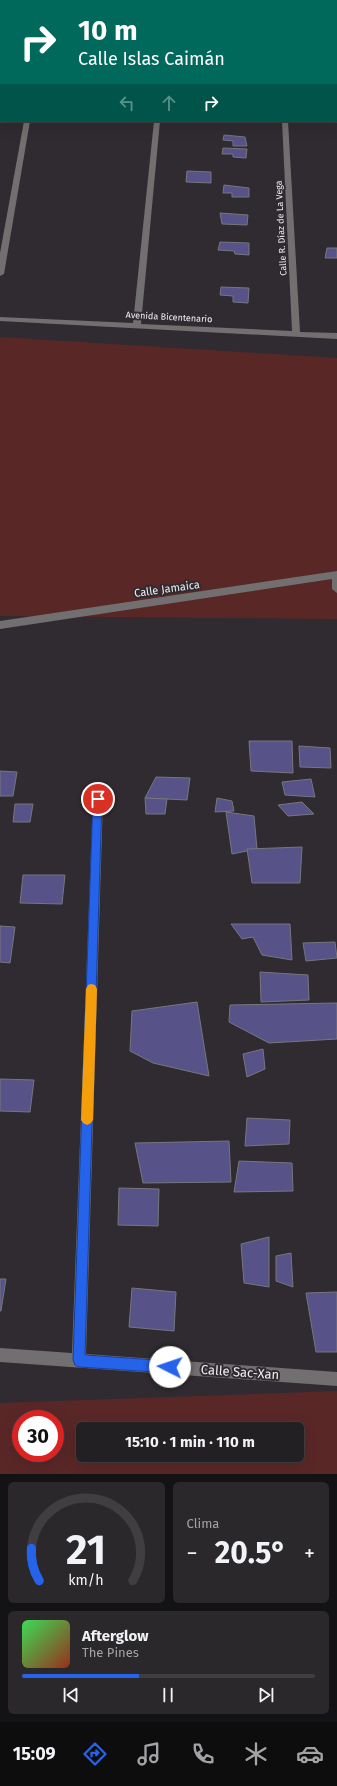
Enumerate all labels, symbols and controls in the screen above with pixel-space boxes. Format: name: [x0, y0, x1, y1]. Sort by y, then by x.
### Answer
text: 10 m: [78, 14, 138, 47]
icon: right: [12, 16, 64, 68]
text: Calle Islas Caimán: [78, 48, 225, 70]
icon: left: [116, 92, 138, 114]
icon: ahead: [158, 92, 180, 114]
icon: right: [200, 92, 222, 114]
street label: Calle R. Díaz de La Vega: [274, 180, 288, 276]
street label: Avenida Bicentenario: [125, 310, 213, 324]
street label: Calle Jamaica: [133, 578, 201, 600]
pin: [81, 782, 115, 816]
icon: arrive: [87, 788, 109, 810]
position arrow: [149, 1346, 191, 1388]
street label: Calle Sac-Xan: [200, 1362, 280, 1382]
speed limit sign: 30: [12, 1410, 64, 1462]
text: 15:10 · 1 min · 110 m: [125, 1433, 255, 1451]
text: Clima: [187, 1516, 219, 1531]
text: 21: [66, 1524, 106, 1574]
text: 20.5°: [215, 1535, 287, 1571]
text: −: [187, 1540, 198, 1567]
text: +: [304, 1540, 315, 1567]
text: km/h: [69, 1571, 104, 1588]
text: Afterglow: [82, 1627, 148, 1645]
text: The Pines: [82, 1645, 139, 1660]
icon: previous: [60, 1684, 82, 1706]
icon: pause: [157, 1684, 179, 1706]
icon: next: [255, 1684, 277, 1706]
icon: directions: [81, 1740, 109, 1768]
icon: music: [135, 1740, 163, 1768]
icon: phone: [189, 1740, 217, 1768]
icon: climate: [242, 1740, 270, 1768]
icon: car: [296, 1740, 324, 1768]
text: 15:09: [13, 1743, 56, 1765]

